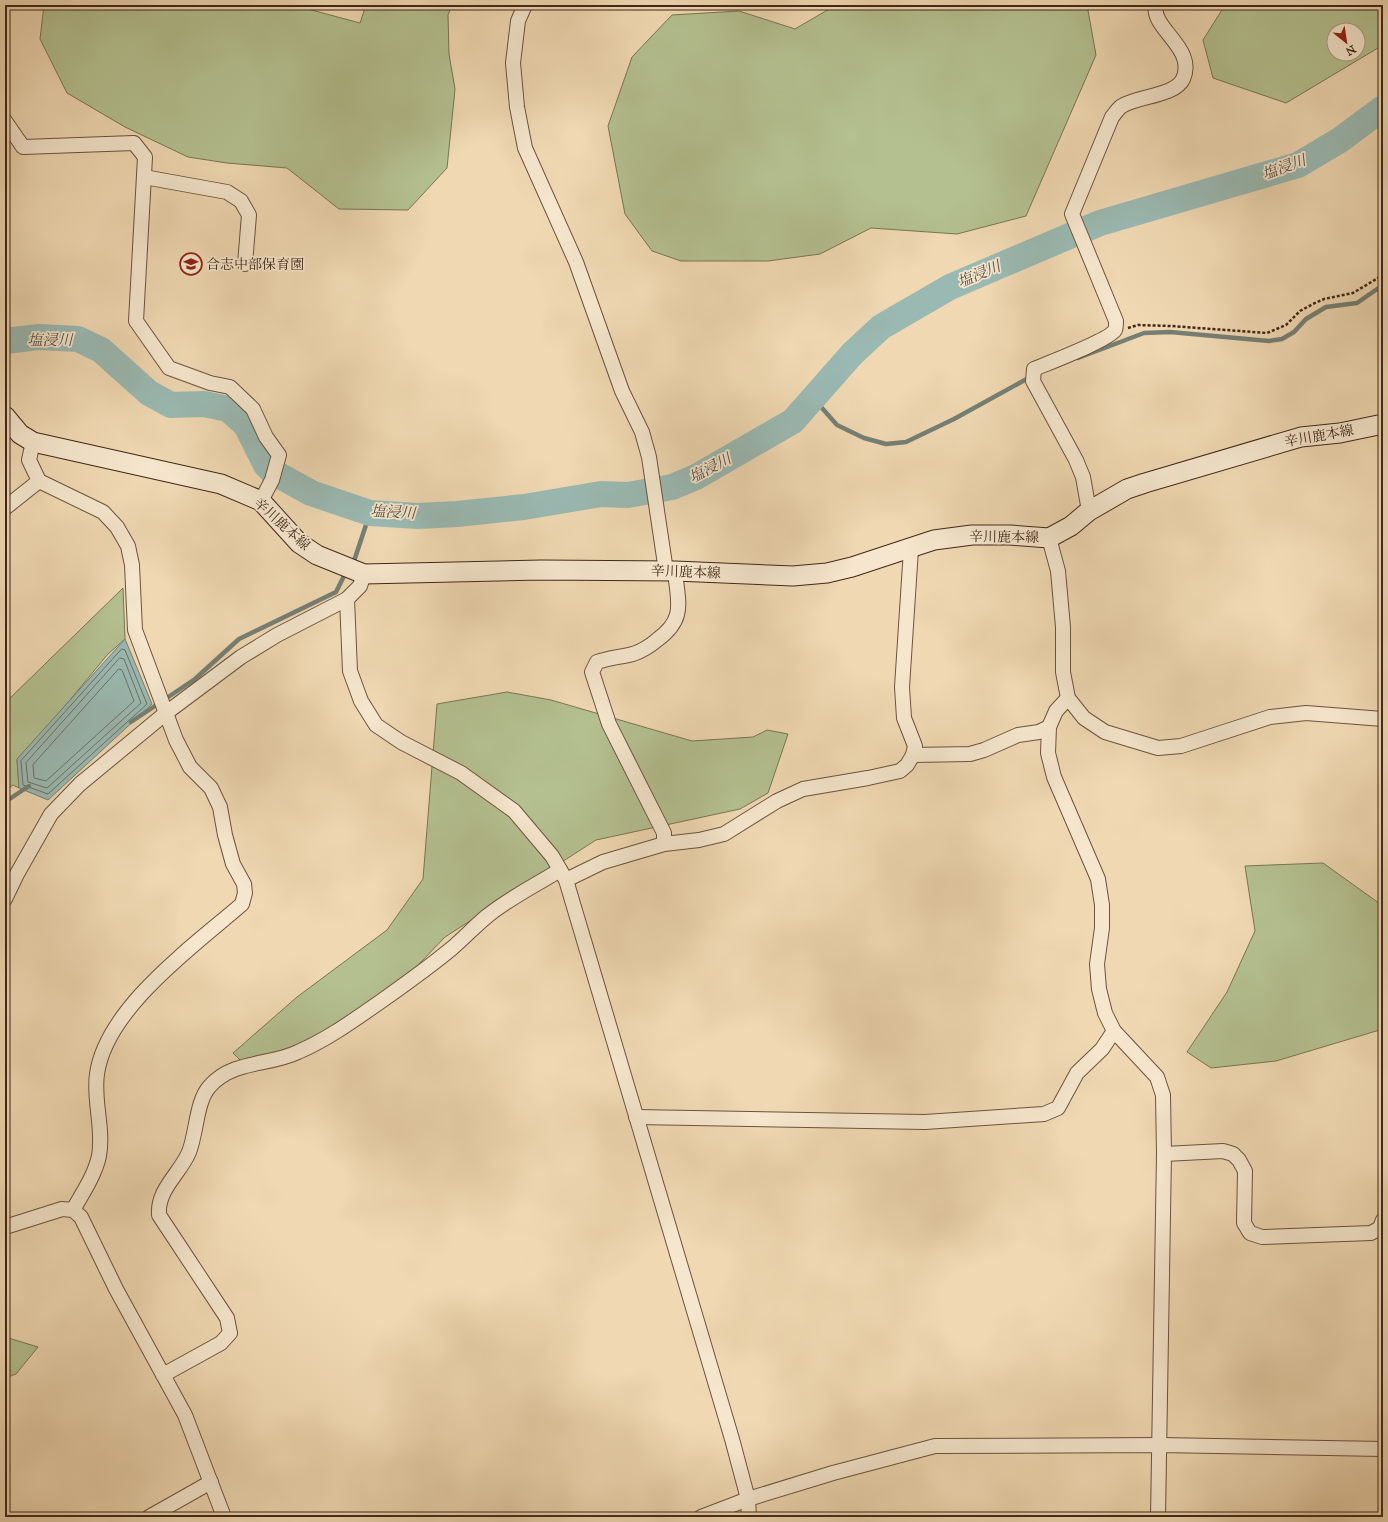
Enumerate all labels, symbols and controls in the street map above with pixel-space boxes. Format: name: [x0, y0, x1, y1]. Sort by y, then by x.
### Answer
north arrow: [1326, 22, 1366, 62]
text: N: [1343, 42, 1358, 59]
water label: 塩浸川: [1260, 150, 1310, 183]
school or university icon: 合志中部保育園: [178, 251, 204, 277]
place label: 合志中部保育園: [206, 256, 304, 273]
water label: 塩浸川: [955, 256, 1005, 291]
water label: 塩浸川: [27, 331, 74, 349]
street label: 辛川鹿本線: [1283, 422, 1355, 450]
water label: 塩浸川: [686, 449, 736, 487]
street label: 辛川鹿本線: [250, 494, 314, 554]
water label: 塩浸川: [370, 502, 418, 522]
street label: 辛川鹿本線: [969, 528, 1039, 546]
street label: 辛川鹿本線: [651, 562, 721, 582]

